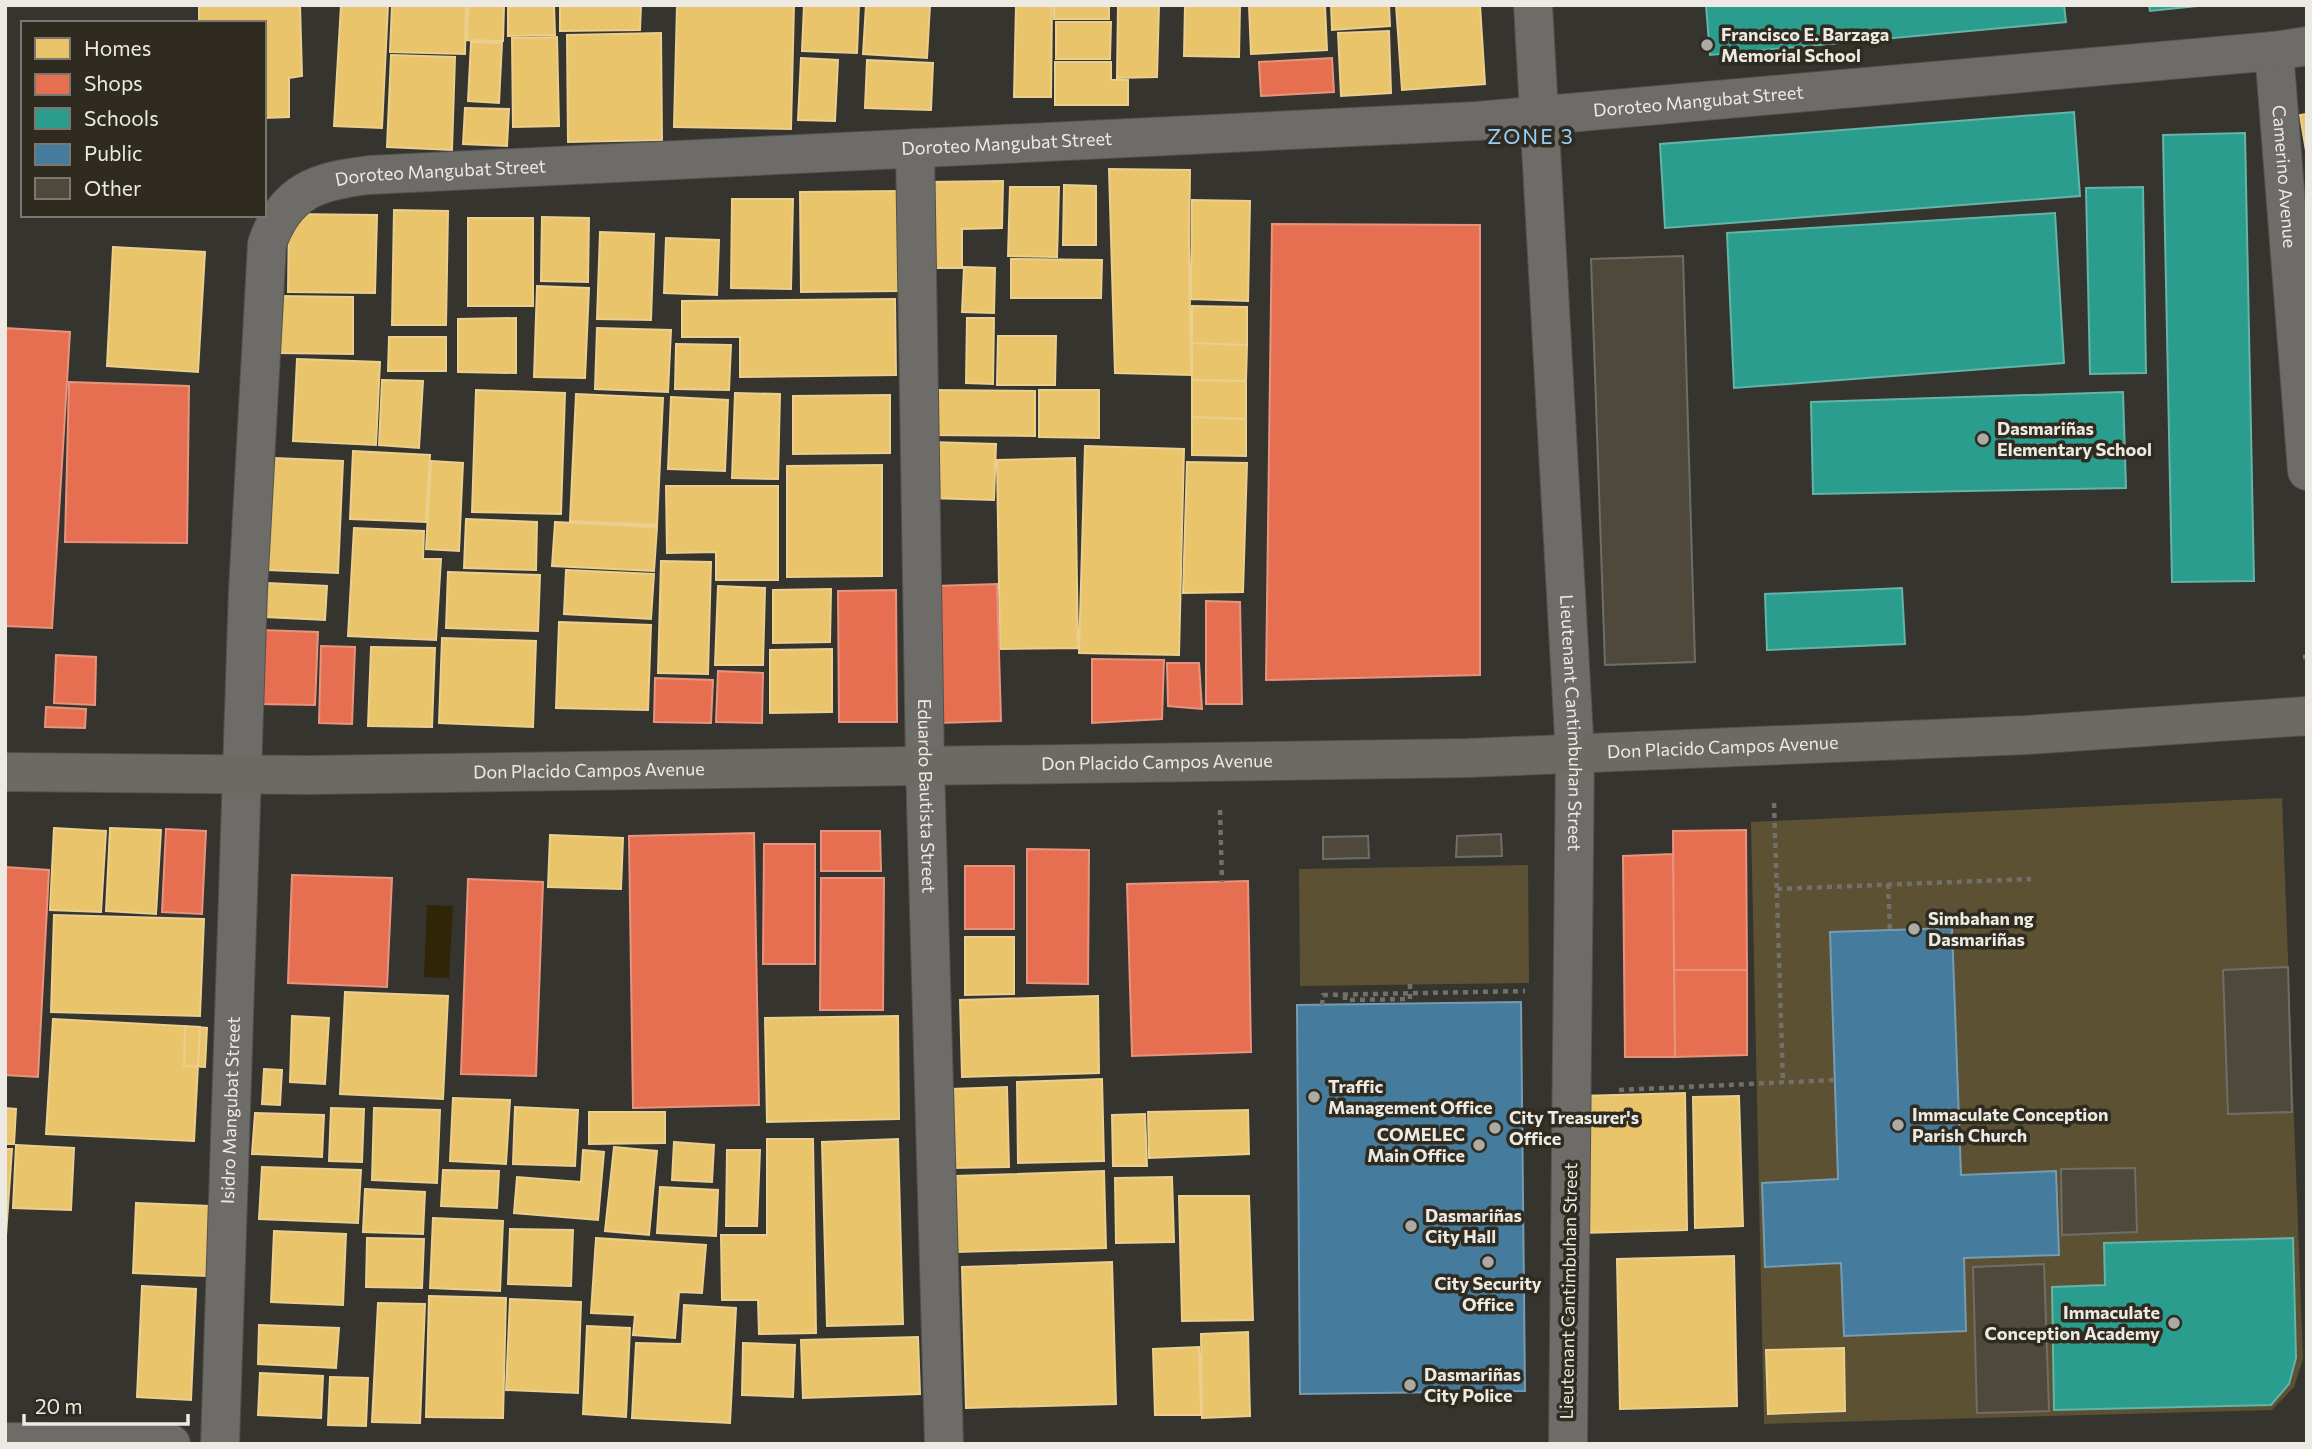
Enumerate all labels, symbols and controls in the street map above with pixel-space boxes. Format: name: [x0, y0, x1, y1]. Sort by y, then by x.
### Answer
legend: [21, 21, 266, 217]
place label: Francisco E. Barzaga Memorial School: [1721, 23, 1889, 66]
text: Homes: [84, 35, 151, 60]
marker: Francisco E. Barzaga Memorial School: [1699, 37, 1715, 53]
text: Shops: [84, 70, 143, 95]
street label: Doroteo Mangubat Street: [1592, 80, 1804, 121]
street label: Camerino Avenue: [2268, 104, 2301, 249]
text: Schools: [84, 105, 159, 130]
district label: ZONE 3: [1487, 123, 1575, 148]
street label: Doroteo Mangubat Street: [901, 127, 1113, 159]
text: Public: [84, 140, 142, 165]
street label: Doroteo Mangubat Street: [333, 154, 546, 190]
text: Other: [84, 175, 141, 200]
place label: Dasmariñas Elementary School: [1997, 417, 2152, 460]
marker: Dasmariñas Elementary School: [1975, 431, 1991, 447]
street label: Lieutenant Cantimbuhan Street: [1556, 594, 1587, 852]
street label: Eduardo Bautista Street: [914, 698, 941, 893]
street label: Don Placido Campos Avenue: [1606, 731, 1839, 762]
street label: Don Placido Campos Avenue: [1041, 749, 1273, 774]
street label: Don Placido Campos Avenue: [473, 757, 705, 783]
place label: Simbahan ng Dasmariñas: [1928, 907, 2034, 950]
marker: Simbahan ng Dasmariñas: [1906, 921, 1922, 937]
street label: Isidro Mangubat Street: [216, 1016, 244, 1204]
place label: Traffic Management Office: [1328, 1075, 1493, 1118]
marker: Traffic Management Office: [1306, 1089, 1322, 1105]
place label: Immaculate Conception Parish Church: [1912, 1103, 2108, 1146]
place label: City Treasurer's Office: [1509, 1106, 1639, 1149]
marker: Immaculate Conception Parish Church: [1890, 1117, 1906, 1133]
marker: City Treasurer's Office: [1487, 1120, 1503, 1136]
place label: COMELEC Main Office: [1367, 1123, 1465, 1166]
marker: COMELEC Main Office: [1471, 1137, 1487, 1153]
street label: Lieutenant Cantimbuhan Street: [1555, 1162, 1581, 1420]
place label: Dasmariñas City Hall: [1425, 1204, 1522, 1247]
marker: Dasmariñas City Hall: [1403, 1218, 1419, 1234]
marker: City Security Office: [1480, 1254, 1496, 1270]
place label: City Security Office: [1434, 1272, 1542, 1315]
place label: Immaculate Conception Academy: [1984, 1301, 2160, 1344]
marker: Immaculate Conception Academy: [2166, 1315, 2182, 1331]
place label: Dasmariñas City Police: [1424, 1363, 1521, 1406]
marker: Dasmariñas City Police: [1402, 1377, 1418, 1393]
scale bar: [24, 1382, 189, 1426]
text: 20 m: [35, 1393, 83, 1418]

